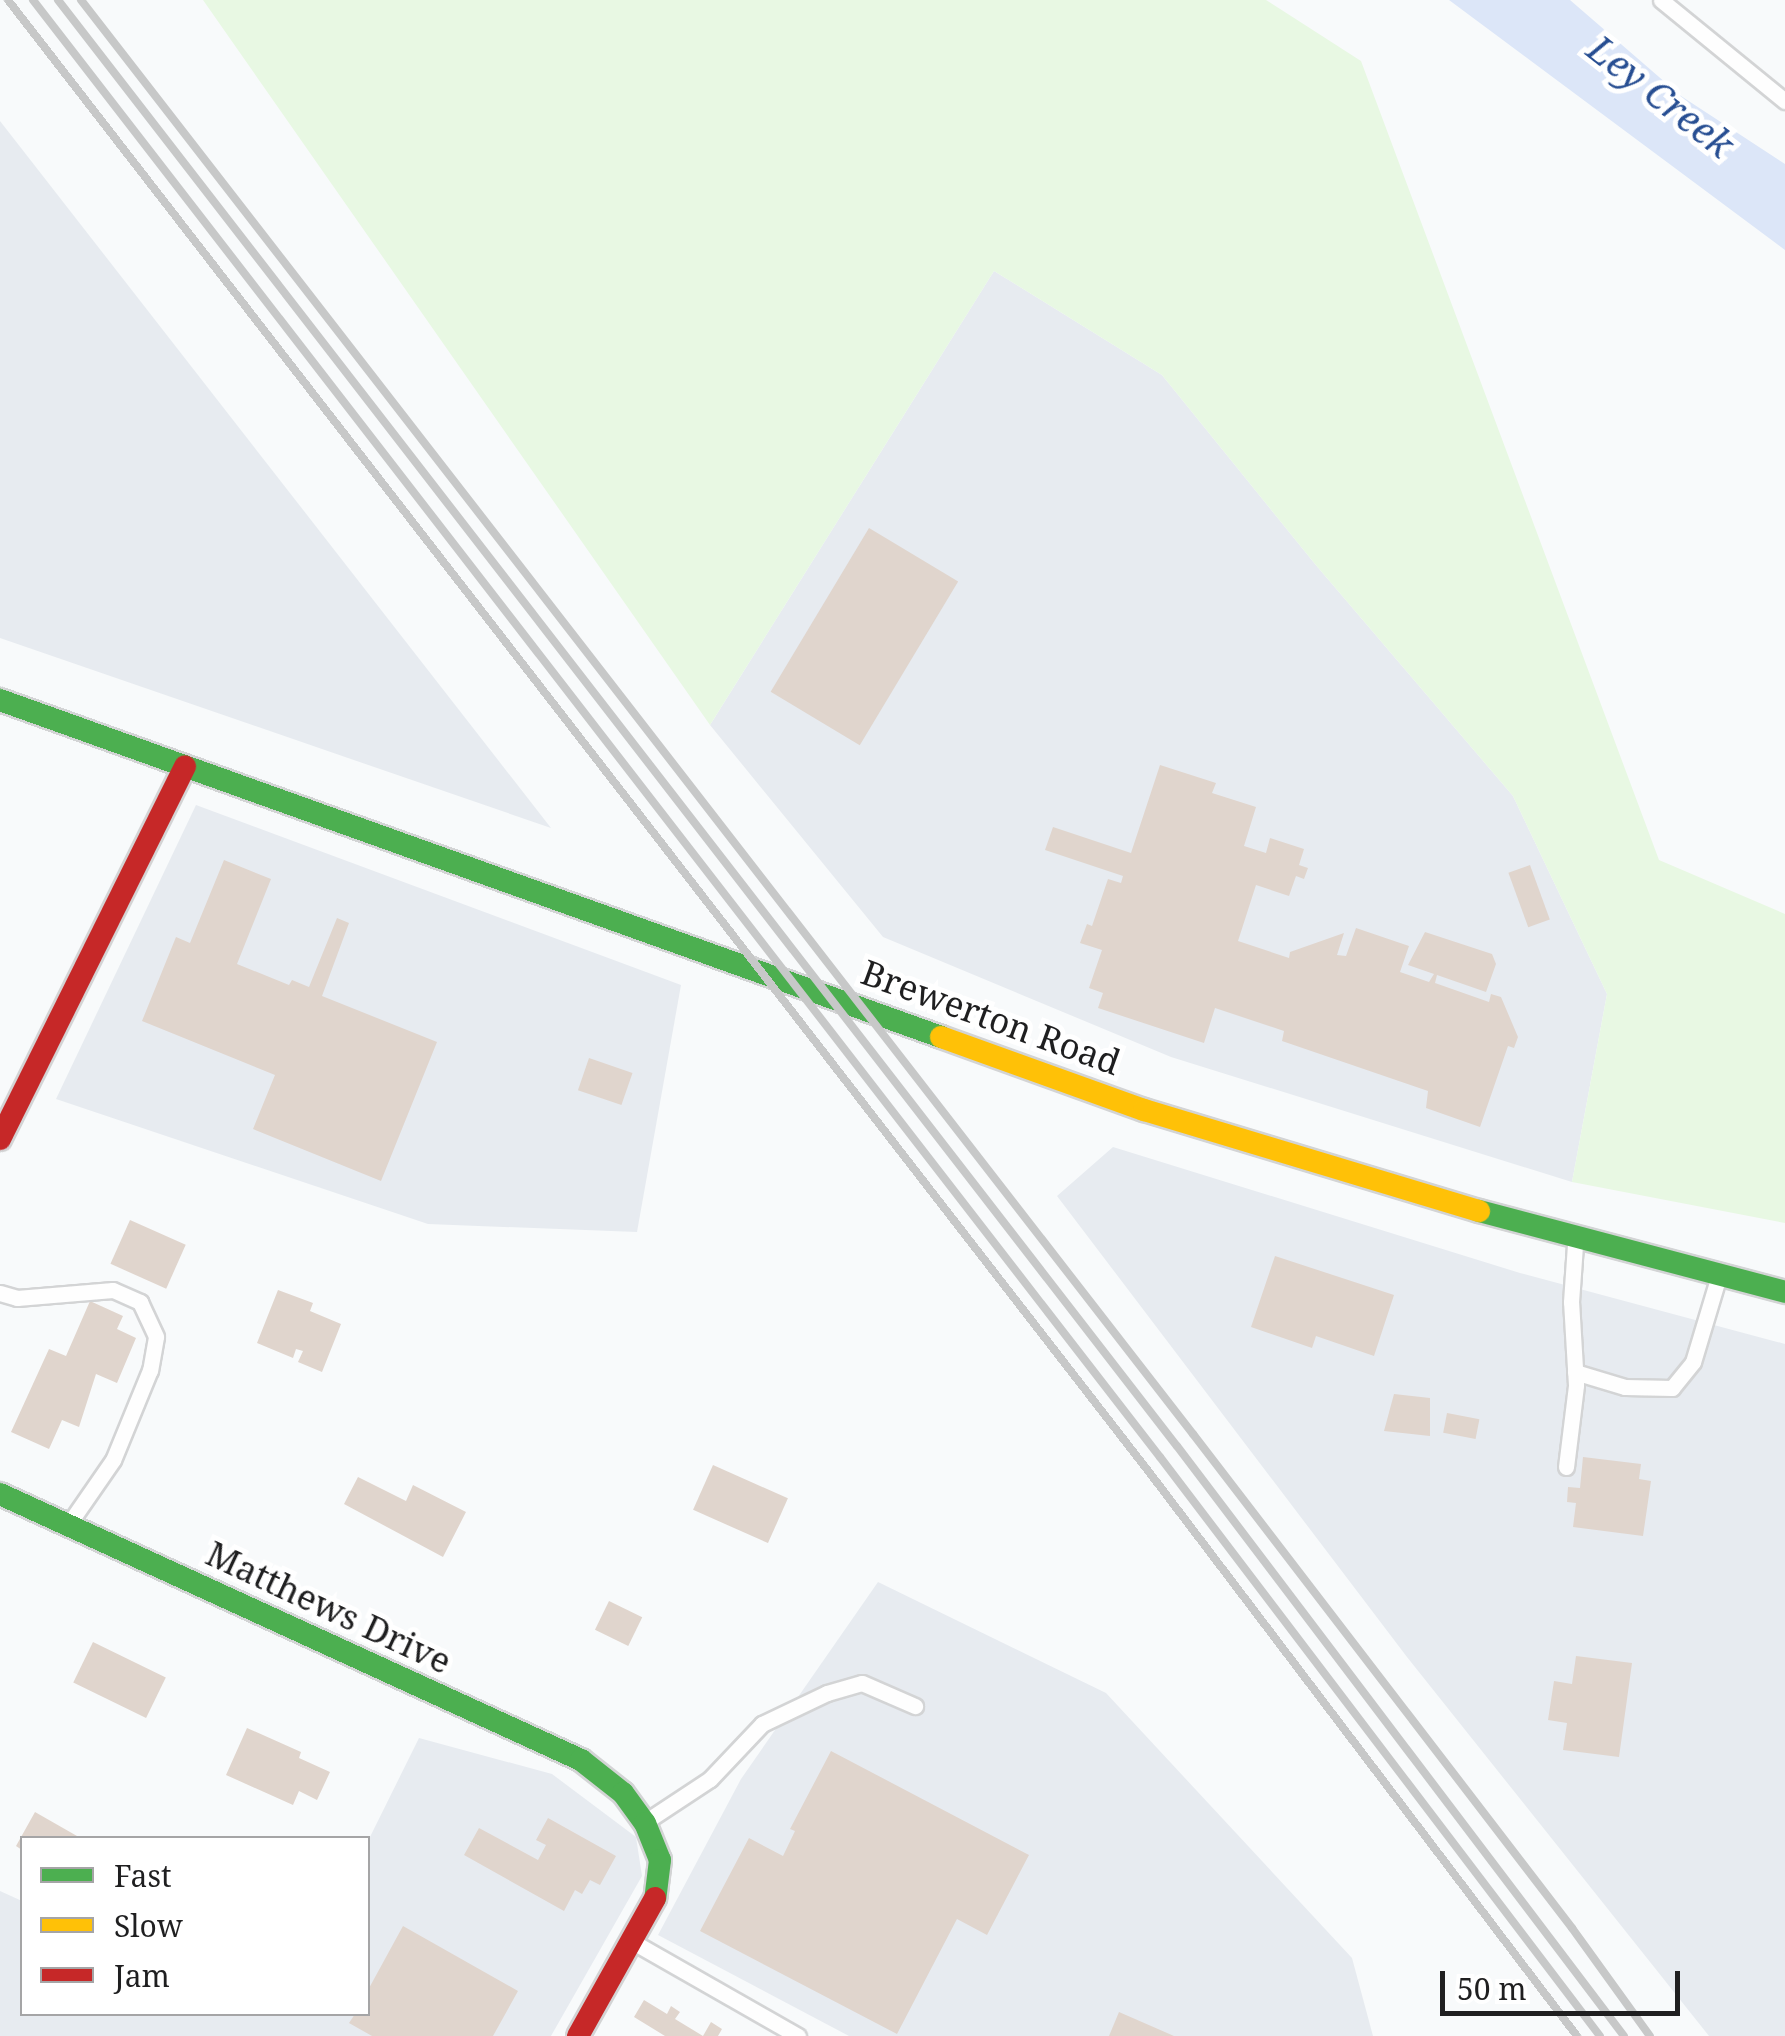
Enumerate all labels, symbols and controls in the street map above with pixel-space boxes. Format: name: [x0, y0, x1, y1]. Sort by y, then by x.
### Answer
water label: Ley Creek: [1579, 25, 1743, 167]
street label: Brewerton Road: [856, 951, 1126, 1083]
street label: Matthews Drive: [200, 1532, 458, 1682]
legend: [20, 1836, 370, 2016]
text: Fast: [114, 1855, 171, 1896]
text: Slow: [114, 1905, 183, 1946]
scale bar: [1445, 1951, 1685, 2013]
text: Jam: [114, 1955, 170, 1996]
text: 50 m: [1457, 1968, 1527, 2009]

